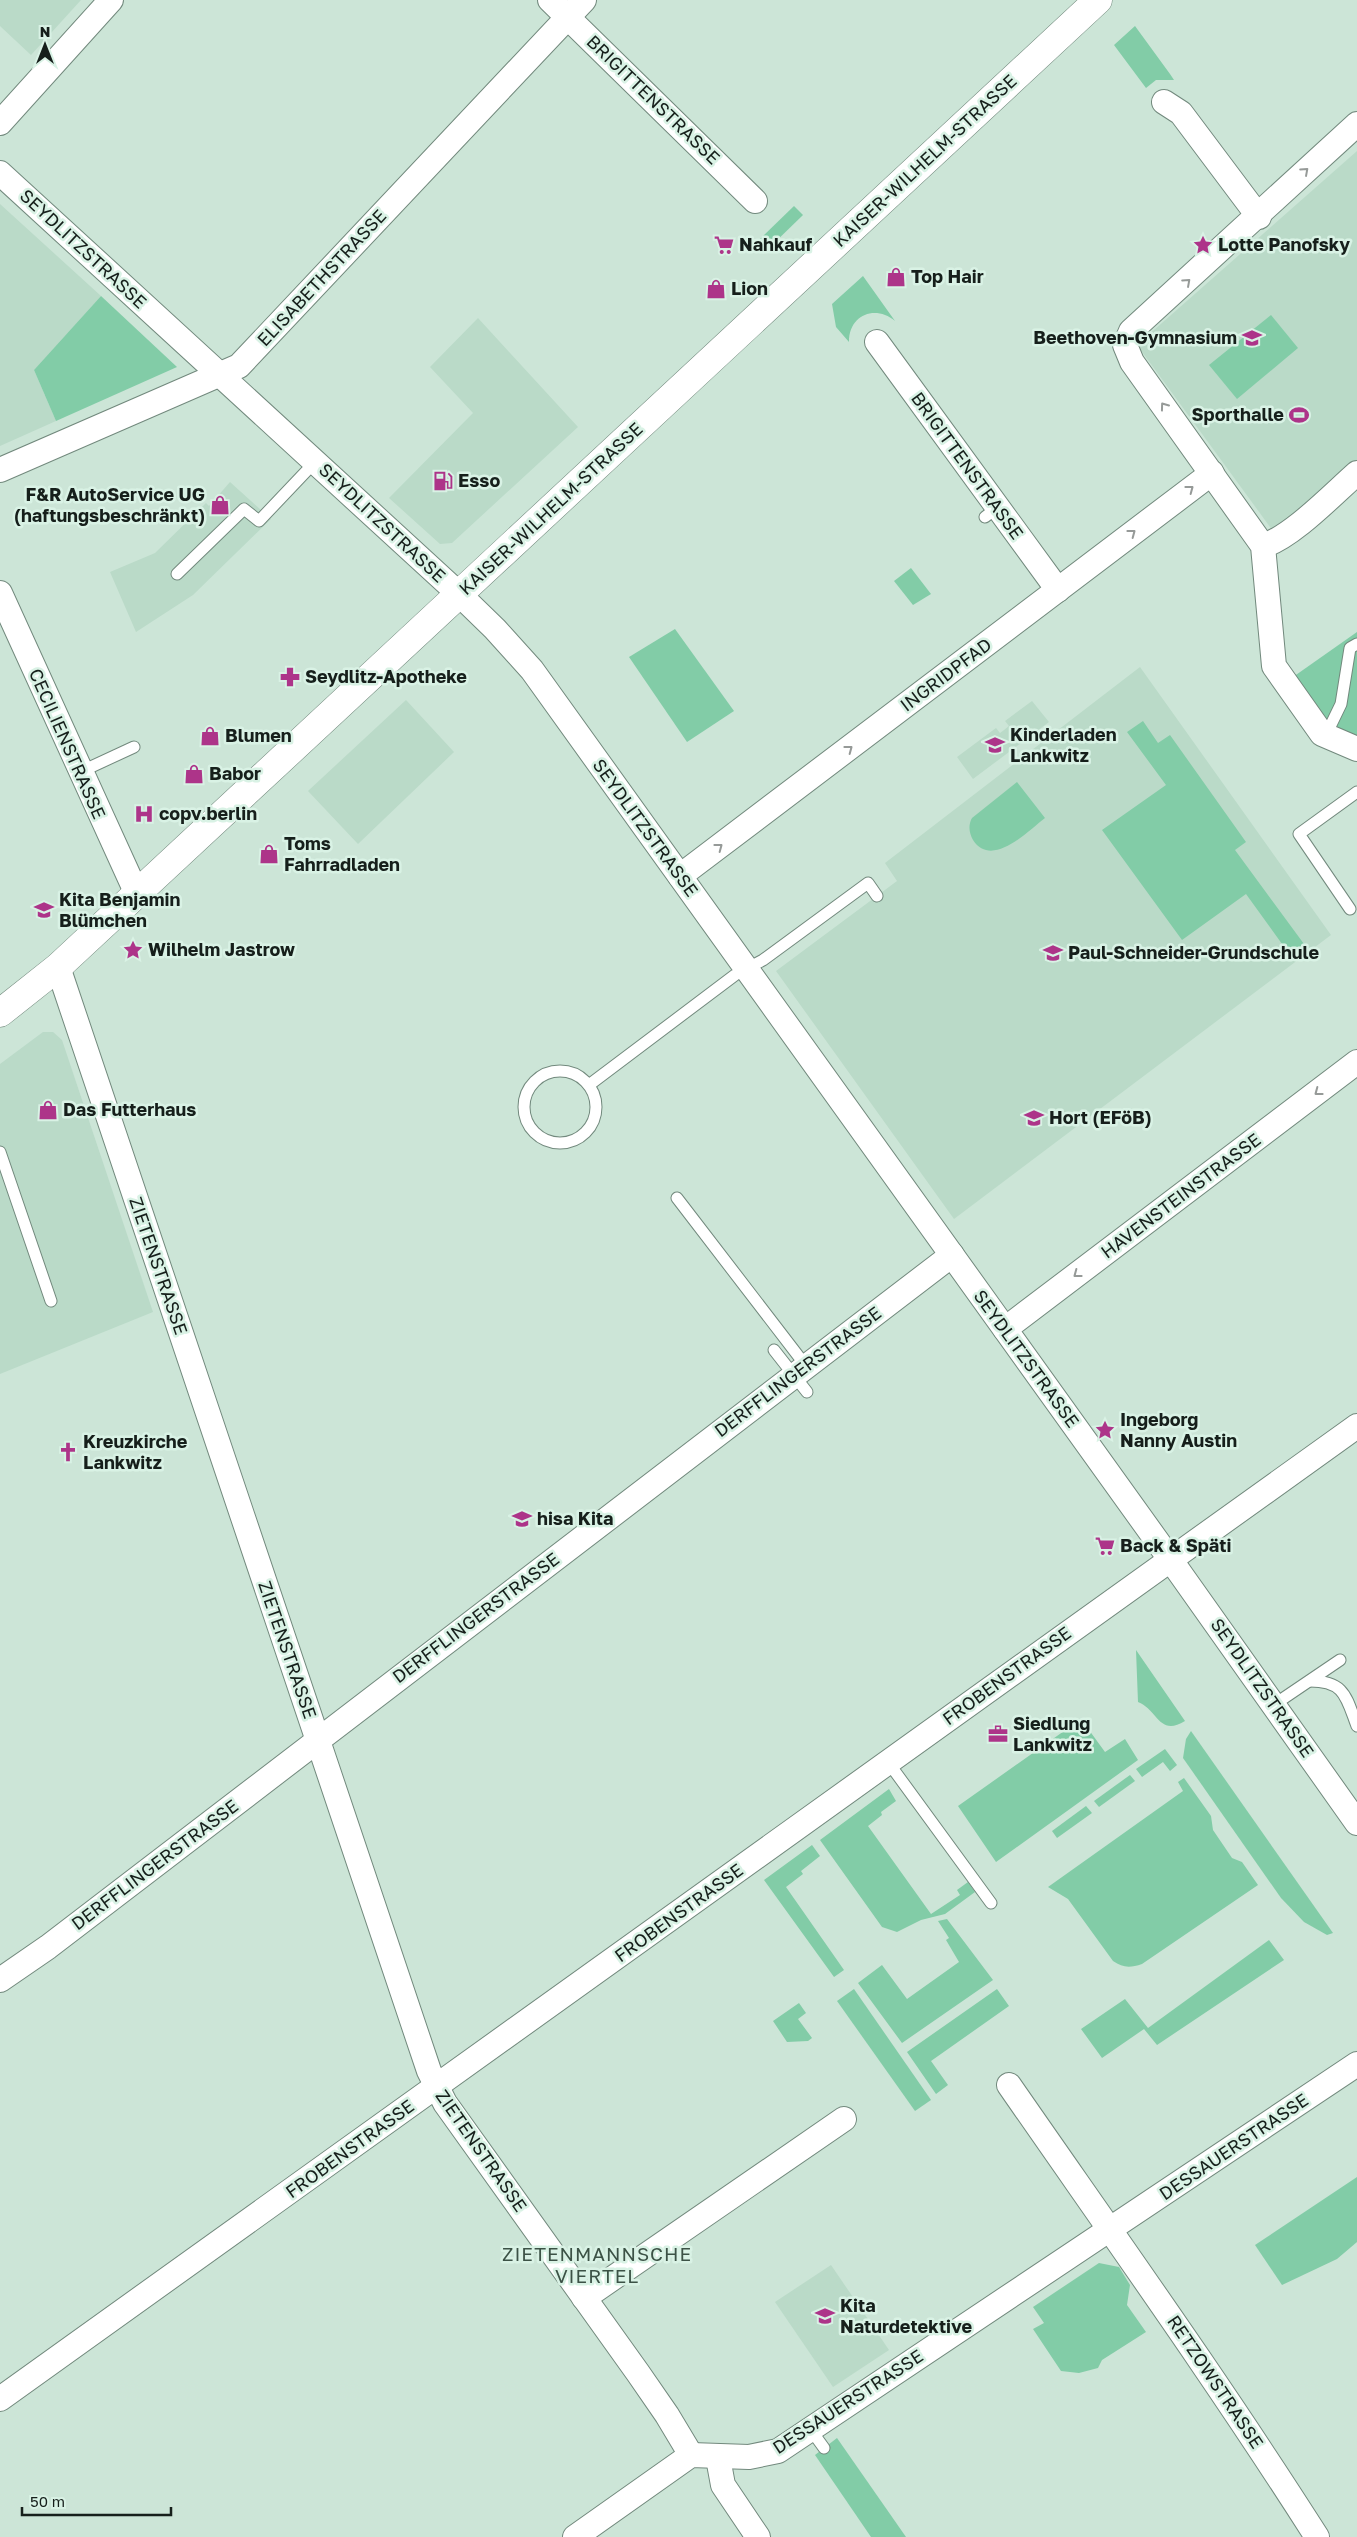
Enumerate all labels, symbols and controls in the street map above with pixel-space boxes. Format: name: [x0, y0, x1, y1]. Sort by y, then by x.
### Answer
north arrow: [20, 20, 70, 70]
text: N: [40, 23, 50, 40]
street label: BRIGITTENSTRASSE: [583, 30, 725, 169]
street label: KAISER-WILHELM-STRASSE: [828, 69, 1021, 251]
one-way arrow: [1300, 168, 1309, 177]
street label: SEYDLITZSTRASSE: [16, 184, 152, 313]
street label: ELISABETHSTRASSE: [252, 204, 390, 350]
place label: Nahkauf: [739, 233, 812, 255]
place label: Lotte Panofsky: [1218, 233, 1350, 255]
supermarket icon: Nahkauf: [713, 234, 735, 256]
place icon: Lotte Panofsky: [1192, 234, 1214, 256]
place label: Top Hair: [911, 265, 984, 287]
shop icon: Top Hair: [885, 266, 907, 288]
place label: Lion: [731, 277, 768, 299]
shop icon: Lion: [705, 278, 727, 300]
one-way arrow: [1181, 279, 1190, 288]
place label: Beethoven-Gymnasium: [1033, 326, 1237, 348]
school or university icon: Beethoven-Gymnasium: [1241, 327, 1263, 349]
street label: BRIGITTENSTRASSE: [907, 387, 1029, 543]
one-way arrow: [1161, 402, 1170, 412]
place label: Sporthalle: [1192, 403, 1284, 425]
sports icon: Sporthalle: [1288, 404, 1310, 426]
street label: KAISER-WILHELM-STRASSE: [454, 417, 647, 599]
street label: SEYDLITZSTRASSE: [315, 458, 451, 587]
place label: Esso: [458, 469, 500, 491]
fuel station icon: Esso: [432, 470, 454, 492]
place label: F&R AutoService UG (haftungsbeschränkt): [14, 483, 205, 526]
one-way arrow: [1184, 487, 1193, 495]
shop icon: F&R AutoService UG (haftungsbeschränkt): [209, 494, 231, 516]
one-way arrow: [1126, 531, 1135, 539]
street label: INGRIDPFAD: [895, 633, 995, 716]
street label: CECILIENSTRASSE: [25, 665, 111, 822]
place label: Seydlitz-Apotheke: [305, 665, 467, 687]
pharmacy icon: Seydlitz-Apotheke: [279, 666, 301, 688]
place label: Kinderladen Lankwitz: [1010, 723, 1117, 766]
place label: Blumen: [225, 724, 292, 746]
shop icon: Blumen: [199, 725, 221, 747]
school or university icon: Kinderladen Lankwitz: [984, 734, 1006, 756]
one-way arrow: [843, 745, 852, 754]
street label: SEYDLITZSTRASSE: [588, 754, 703, 901]
place label: Babor: [209, 762, 261, 784]
shop icon: Babor: [183, 763, 205, 785]
place label: copv.berlin: [159, 802, 257, 824]
hospital icon: copv.berlin: [133, 803, 155, 825]
place label: Toms Fahrradladen: [284, 832, 400, 875]
shop icon: Toms Fahrradladen: [258, 843, 280, 865]
one-way arrow: [713, 844, 723, 853]
place label: Kita Benjamin Blümchen: [59, 888, 180, 931]
school or university icon: Kita Benjamin Blümchen: [33, 899, 55, 921]
place label: Wilhelm Jastrow: [148, 938, 295, 960]
place icon: Wilhelm Jastrow: [122, 939, 144, 961]
place label: Paul-Schneider-Grundschule: [1068, 941, 1319, 963]
school or university icon: Paul-Schneider-Grundschule: [1042, 942, 1064, 964]
one-way arrow: [1314, 1086, 1324, 1095]
place label: Das Futterhaus: [63, 1098, 196, 1120]
shop icon: Das Futterhaus: [37, 1099, 59, 1121]
place label: Hort (EFöB): [1049, 1106, 1152, 1128]
school or university icon: Hort (EFöB): [1023, 1107, 1045, 1129]
street label: HAVENSTEINSTRASSE: [1096, 1128, 1265, 1262]
street label: ZIETENSTRASSE: [125, 1194, 193, 1337]
one-way arrow: [1074, 1269, 1083, 1277]
street label: SEYDLITZSTRASSE: [969, 1285, 1084, 1432]
street label: DERFFLINGERSTRASSE: [710, 1301, 885, 1441]
place label: Ingeborg Nanny Austin: [1120, 1408, 1237, 1451]
place icon: Ingeborg Nanny Austin: [1094, 1419, 1116, 1441]
place label: Kreuzkirche Lankwitz: [83, 1430, 188, 1473]
church icon: Kreuzkirche Lankwitz: [57, 1441, 79, 1463]
place label: hisa Kita: [537, 1507, 613, 1529]
school or university icon: hisa Kita: [511, 1508, 533, 1530]
place label: Back & Späti: [1120, 1534, 1231, 1556]
supermarket icon: Back & Späti: [1094, 1535, 1116, 1557]
street label: DERFFLINGERSTRASSE: [388, 1547, 563, 1687]
street label: ZIETENSTRASSE: [254, 1578, 322, 1721]
street label: SEYDLITZSTRASSE: [1207, 1614, 1319, 1761]
street label: FROBENSTRASSE: [938, 1621, 1075, 1729]
place label: Siedlung Lankwitz: [1013, 1712, 1092, 1755]
office icon: Siedlung Lankwitz: [987, 1723, 1009, 1745]
street label: DERFFLINGERSTRASSE: [67, 1794, 242, 1934]
street label: FROBENSTRASSE: [610, 1858, 747, 1966]
street label: ZIETENSTRASSE: [431, 2085, 532, 2216]
street label: DESSAUERSTRASSE: [1155, 2088, 1312, 2204]
street label: FROBENSTRASSE: [281, 2094, 418, 2202]
district label: ZIETENMANNSCHE VIERTEL: [502, 2242, 692, 2287]
place label: Kita Naturdetektive: [840, 2294, 972, 2337]
school or university icon: Kita Naturdetektive: [814, 2305, 836, 2327]
street label: RETZOWSTRASSE: [1163, 2311, 1269, 2452]
street label: DESSAUERSTRASSE: [768, 2344, 927, 2458]
scale bar: [22, 2484, 171, 2516]
text: 50 m: [30, 2492, 65, 2510]

